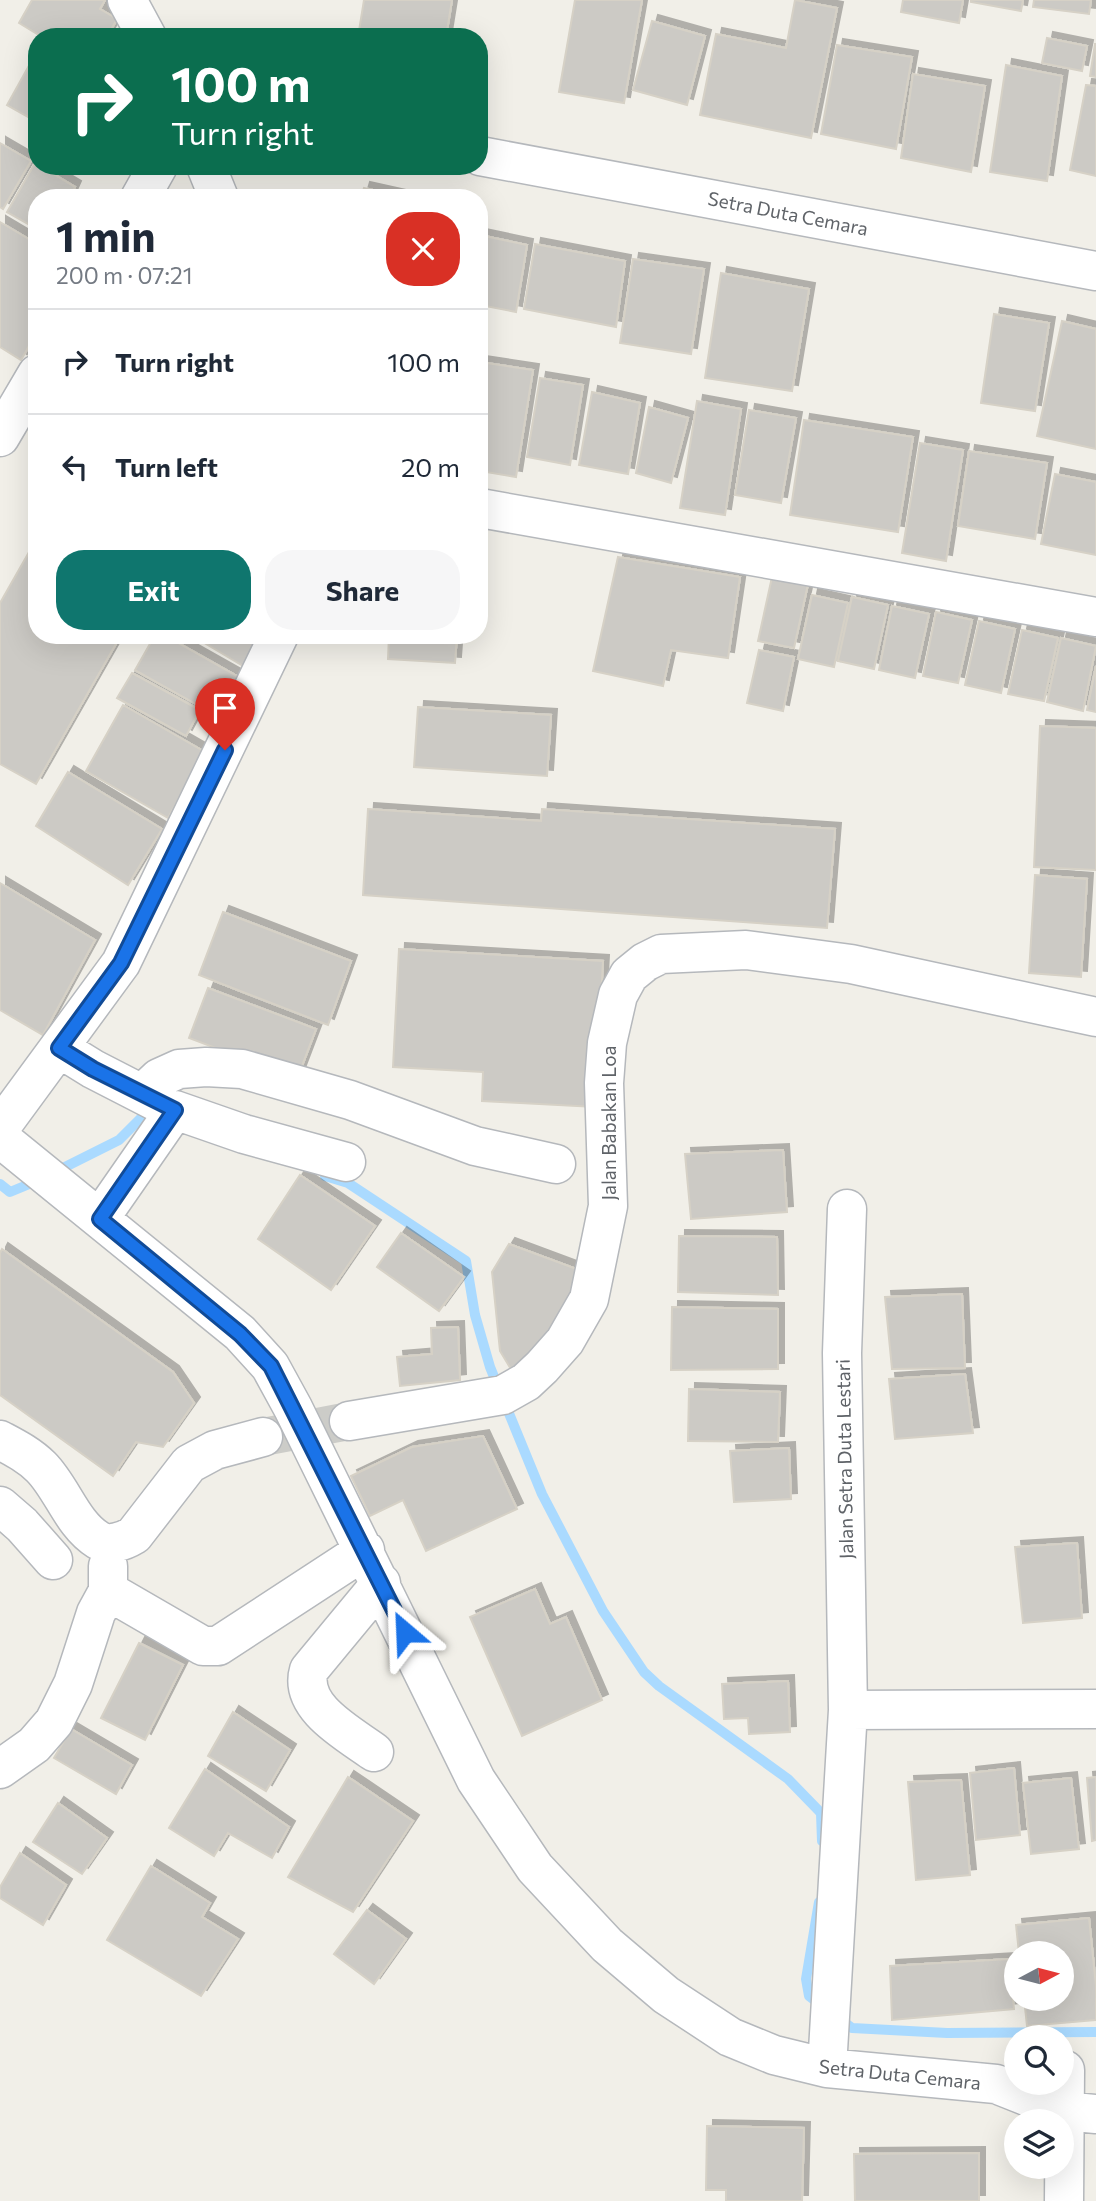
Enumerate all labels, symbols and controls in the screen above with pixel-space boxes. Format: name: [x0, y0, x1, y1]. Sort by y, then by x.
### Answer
text: 100 m: [171, 52, 310, 112]
icon: right: [56, 56, 147, 147]
text: Turn right: [171, 112, 314, 152]
street label: Setra Duta Cemara: [706, 186, 870, 240]
text: 1 min: [56, 209, 156, 261]
button: close: [386, 212, 460, 286]
text: 200 m · 07:21: [56, 261, 192, 289]
icon: right: [56, 343, 94, 381]
text: Turn right: [115, 346, 234, 377]
text: 100 m: [387, 346, 460, 377]
icon: left: [56, 448, 94, 486]
text: Turn left: [115, 451, 218, 482]
text: 20 m: [401, 451, 460, 482]
button: Exit: [56, 550, 251, 630]
button: Share: [265, 550, 460, 630]
pin: [195, 678, 255, 750]
icon: arrive: [206, 689, 244, 727]
street label: Jalan Babakan Loa: [597, 1045, 620, 1201]
street label: Jalan Setra Duta Lestari: [831, 1359, 857, 1559]
position arrow: [368, 1595, 442, 1669]
north arrow: [1004, 1941, 1074, 2011]
map controls: [1004, 1941, 1074, 2179]
button: search: [1004, 2025, 1074, 2095]
street label: Setra Duta Cemara: [818, 2054, 982, 2094]
button: layers: [1004, 2109, 1074, 2179]

